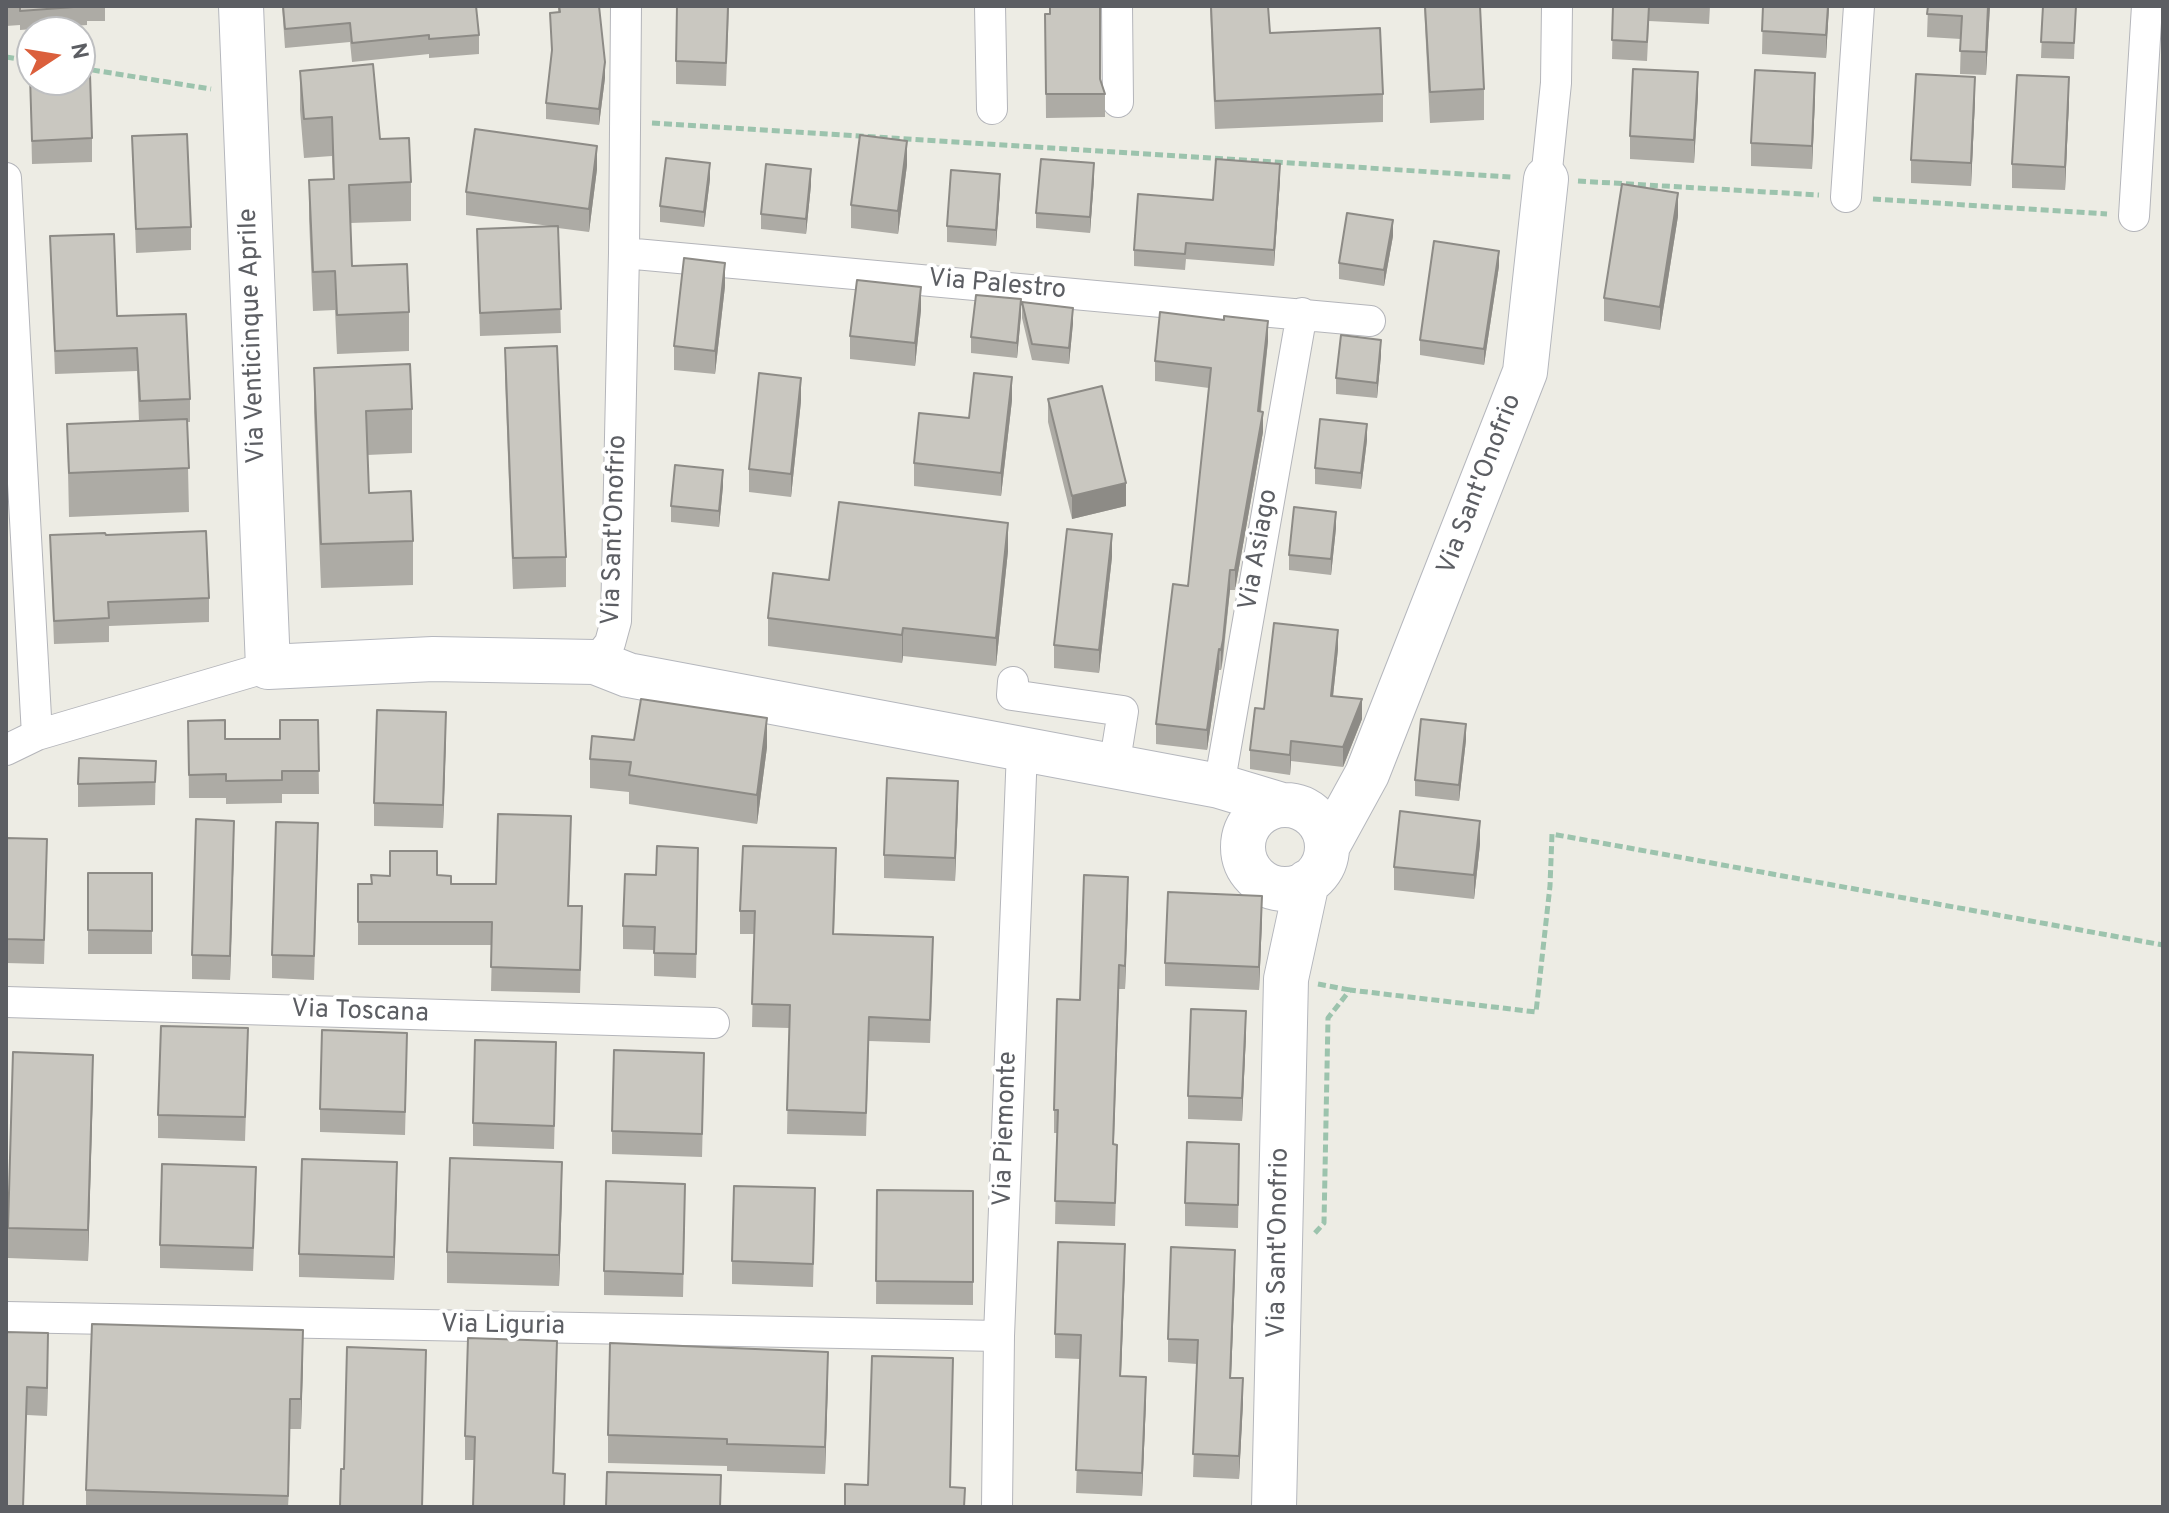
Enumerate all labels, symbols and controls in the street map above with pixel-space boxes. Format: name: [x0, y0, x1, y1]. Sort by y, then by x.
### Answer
north arrow: [16, 16, 96, 96]
text: N: [63, 41, 93, 62]
street label: Via Venticinque Aprile: [234, 208, 274, 464]
street label: Via Palestro: [927, 264, 1067, 308]
street label: Via Sant'Onofrio: [1432, 390, 1530, 580]
street label: Via Sant'Onofrio: [597, 434, 635, 626]
street label: Via Asiago: [1234, 487, 1286, 613]
street label: Via Toscana: [291, 995, 429, 1031]
street label: Via Piemonte: [989, 1051, 1025, 1207]
street label: Via Sant'Onofrio: [1263, 1147, 1297, 1339]
street label: Via Liguria: [441, 1310, 565, 1344]

